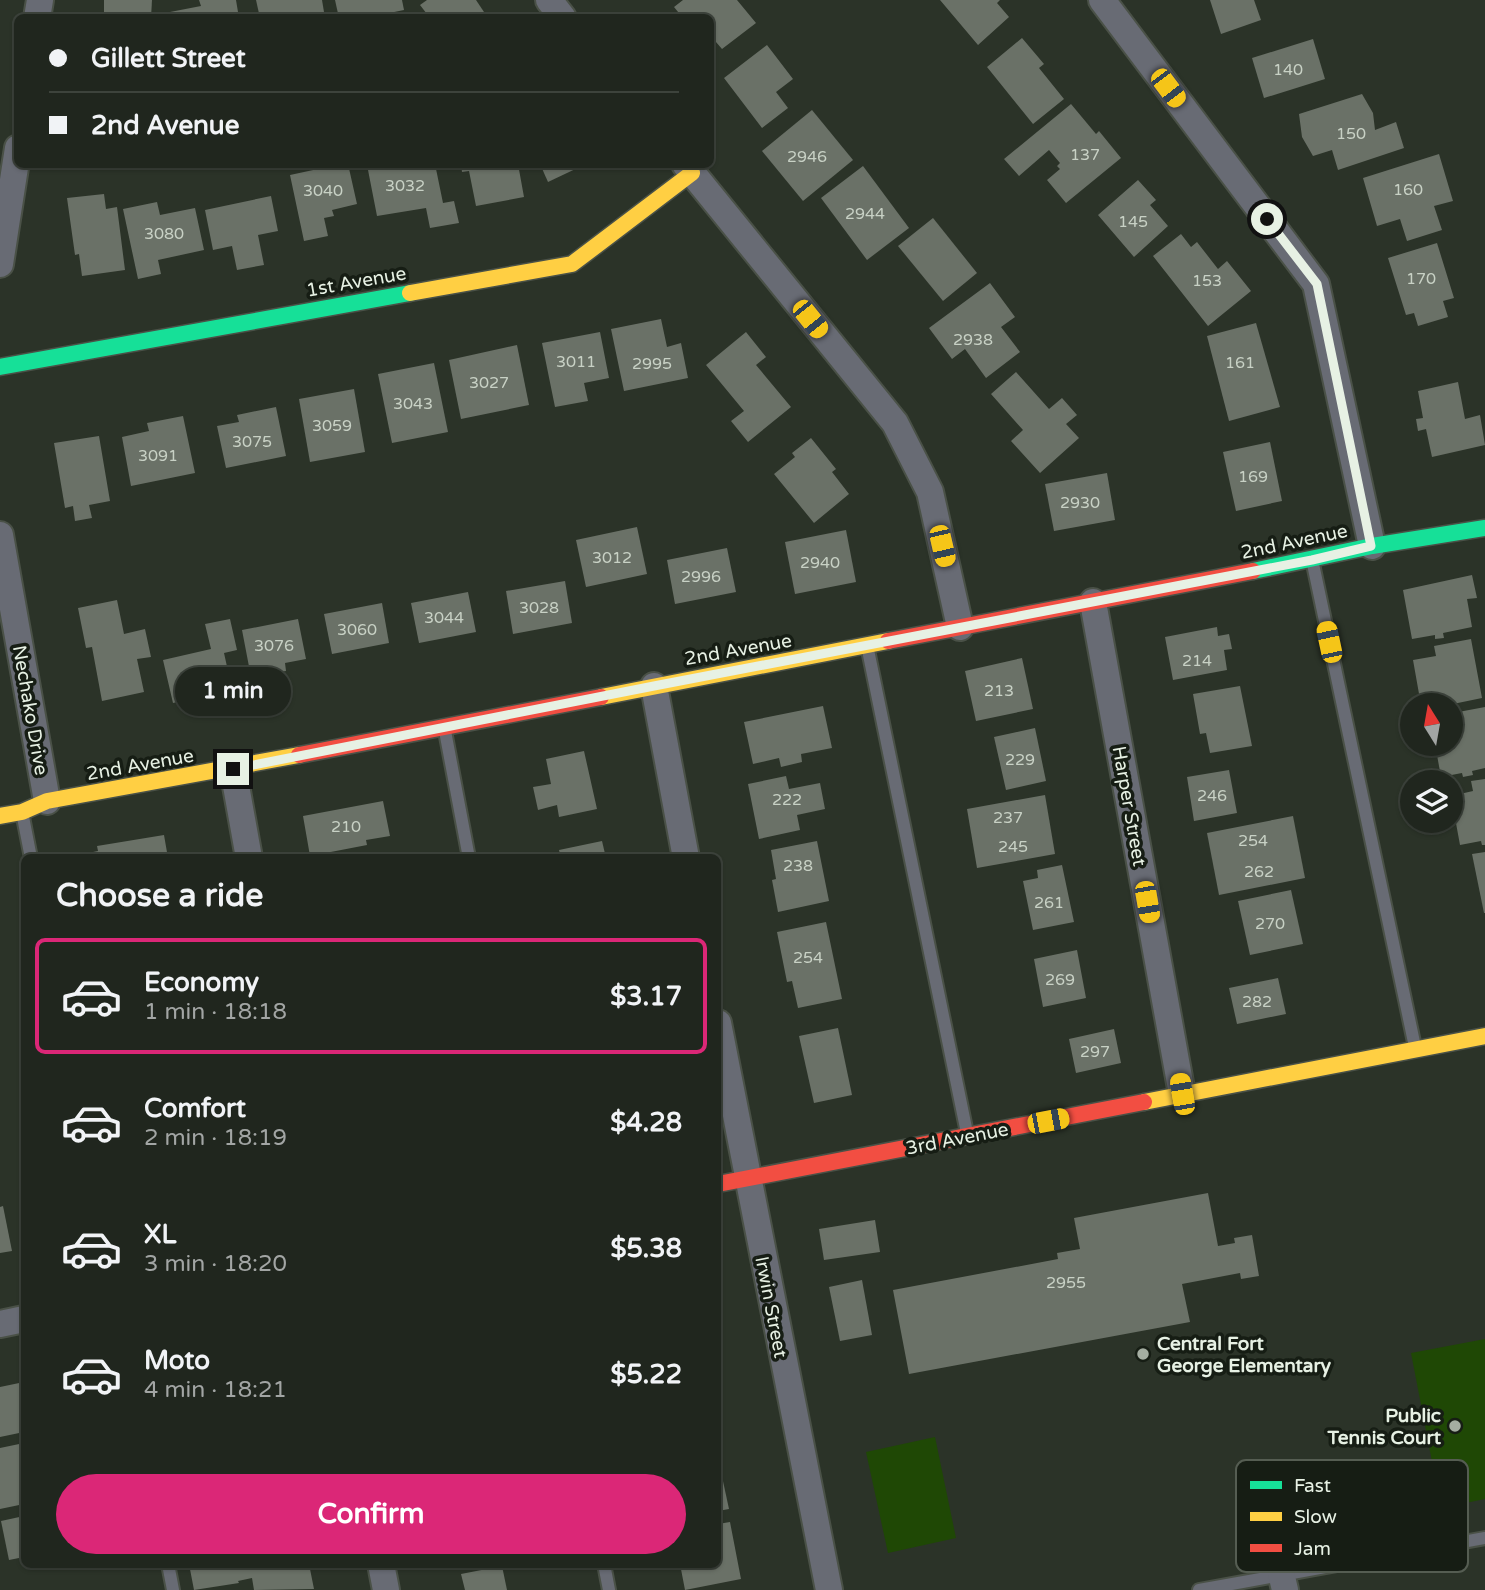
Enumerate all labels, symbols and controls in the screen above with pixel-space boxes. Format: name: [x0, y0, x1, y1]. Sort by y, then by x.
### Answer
text: Gillett Street: [91, 43, 246, 74]
house number: 140: [1273, 60, 1303, 80]
car: [1147, 65, 1190, 111]
text: 2nd Avenue: [91, 110, 239, 141]
house number: 150: [1336, 124, 1366, 144]
house number: 137: [1070, 145, 1100, 165]
house number: 2946: [787, 147, 827, 167]
house number: 3032: [385, 176, 425, 196]
house number: 160: [1393, 180, 1423, 200]
house number: 3040: [303, 181, 343, 201]
route start: [1251, 203, 1283, 235]
house number: 2944: [845, 204, 885, 224]
house number: 145: [1118, 212, 1148, 232]
house number: 3080: [144, 224, 184, 244]
street label: 1st Avenue: [304, 262, 408, 302]
house number: 170: [1406, 269, 1436, 289]
house number: 153: [1192, 271, 1222, 291]
car: [789, 296, 832, 342]
house number: 2938: [953, 330, 993, 350]
house number: 3011: [556, 352, 596, 372]
house number: 161: [1225, 353, 1255, 373]
house number: 2995: [632, 354, 672, 374]
house number: 3027: [469, 373, 509, 393]
house number: 3043: [393, 394, 433, 414]
house number: 3059: [312, 416, 352, 436]
house number: 3075: [232, 432, 272, 452]
house number: 3091: [138, 446, 178, 466]
house number: 169: [1238, 467, 1268, 487]
house number: 2930: [1060, 493, 1100, 513]
street label: 2nd Avenue: [1239, 520, 1350, 564]
car: [928, 523, 957, 569]
house number: 3012: [592, 548, 632, 568]
house number: 2940: [800, 553, 840, 573]
house number: 2996: [681, 567, 721, 587]
house number: 3028: [519, 598, 559, 618]
house number: 3044: [424, 608, 464, 628]
car: [1315, 619, 1344, 665]
house number: 3060: [337, 620, 377, 640]
street label: 2nd Avenue: [683, 630, 793, 670]
house number: 3076: [254, 636, 294, 656]
street label: Nechako Drive: [8, 643, 52, 777]
house number: 214: [1182, 651, 1212, 671]
callout: 1 min: [175, 668, 291, 716]
text: 1 min: [202, 677, 264, 705]
house number: 213: [984, 681, 1014, 701]
north arrow: [1400, 693, 1463, 756]
map controls: [1400, 693, 1463, 833]
street label: Harper Street: [1108, 744, 1150, 868]
street label: 2nd Avenue: [85, 745, 195, 785]
house number: 229: [1005, 750, 1035, 770]
route end: [217, 753, 249, 785]
button: layers: [1400, 770, 1463, 833]
house number: 246: [1197, 786, 1227, 806]
house number: 222: [772, 790, 802, 810]
house number: 237: [993, 808, 1023, 828]
house number: 210: [331, 817, 361, 837]
house number: 254: [1238, 831, 1268, 851]
house number: 245: [998, 837, 1028, 857]
house number: 238: [783, 856, 813, 876]
house number: 262: [1244, 862, 1274, 882]
text: Choose a ride: [56, 877, 263, 915]
car: [1134, 879, 1161, 925]
house number: 261: [1034, 893, 1064, 913]
house number: 270: [1255, 914, 1285, 934]
house number: 254: [793, 948, 823, 968]
icon: car: [60, 965, 123, 1028]
text: Economy: [144, 967, 259, 998]
house number: 269: [1045, 970, 1075, 990]
text: $3.17: [610, 981, 682, 1012]
house number: 282: [1242, 992, 1272, 1012]
text: 1 min · 18:18: [144, 998, 287, 1026]
house number: 297: [1080, 1042, 1110, 1062]
car: [1169, 1071, 1196, 1117]
icon: car: [60, 1091, 123, 1154]
text: Comfort: [144, 1093, 246, 1124]
text: $4.28: [610, 1107, 682, 1138]
car: [1026, 1107, 1071, 1135]
street label: 3rd Avenue: [904, 1118, 1010, 1160]
text: 2 min · 18:19: [144, 1124, 287, 1152]
icon: car: [60, 1217, 123, 1280]
text: XL: [144, 1219, 176, 1250]
text: $5.38: [610, 1233, 682, 1264]
text: 3 min · 18:20: [144, 1250, 287, 1278]
street label: Irwin Street: [750, 1254, 792, 1360]
house number: 2955: [1046, 1273, 1086, 1293]
place label: Central Fort George Elementary: [1157, 1333, 1332, 1378]
icon: car: [60, 1343, 123, 1406]
text: Moto: [144, 1345, 210, 1376]
marker: Central Fort George Elementary: [1135, 1346, 1151, 1362]
text: $5.22: [610, 1359, 682, 1390]
text: 4 min · 18:21: [144, 1376, 287, 1404]
place label: Public Tennis Court: [1326, 1405, 1442, 1449]
marker: Public Tennis Court: [1447, 1418, 1463, 1434]
legend: [1236, 1460, 1468, 1572]
button: Confirm: [56, 1474, 686, 1554]
text: Fast: [1294, 1475, 1331, 1497]
text: Slow: [1294, 1506, 1337, 1528]
text: Jam: [1294, 1538, 1331, 1560]

